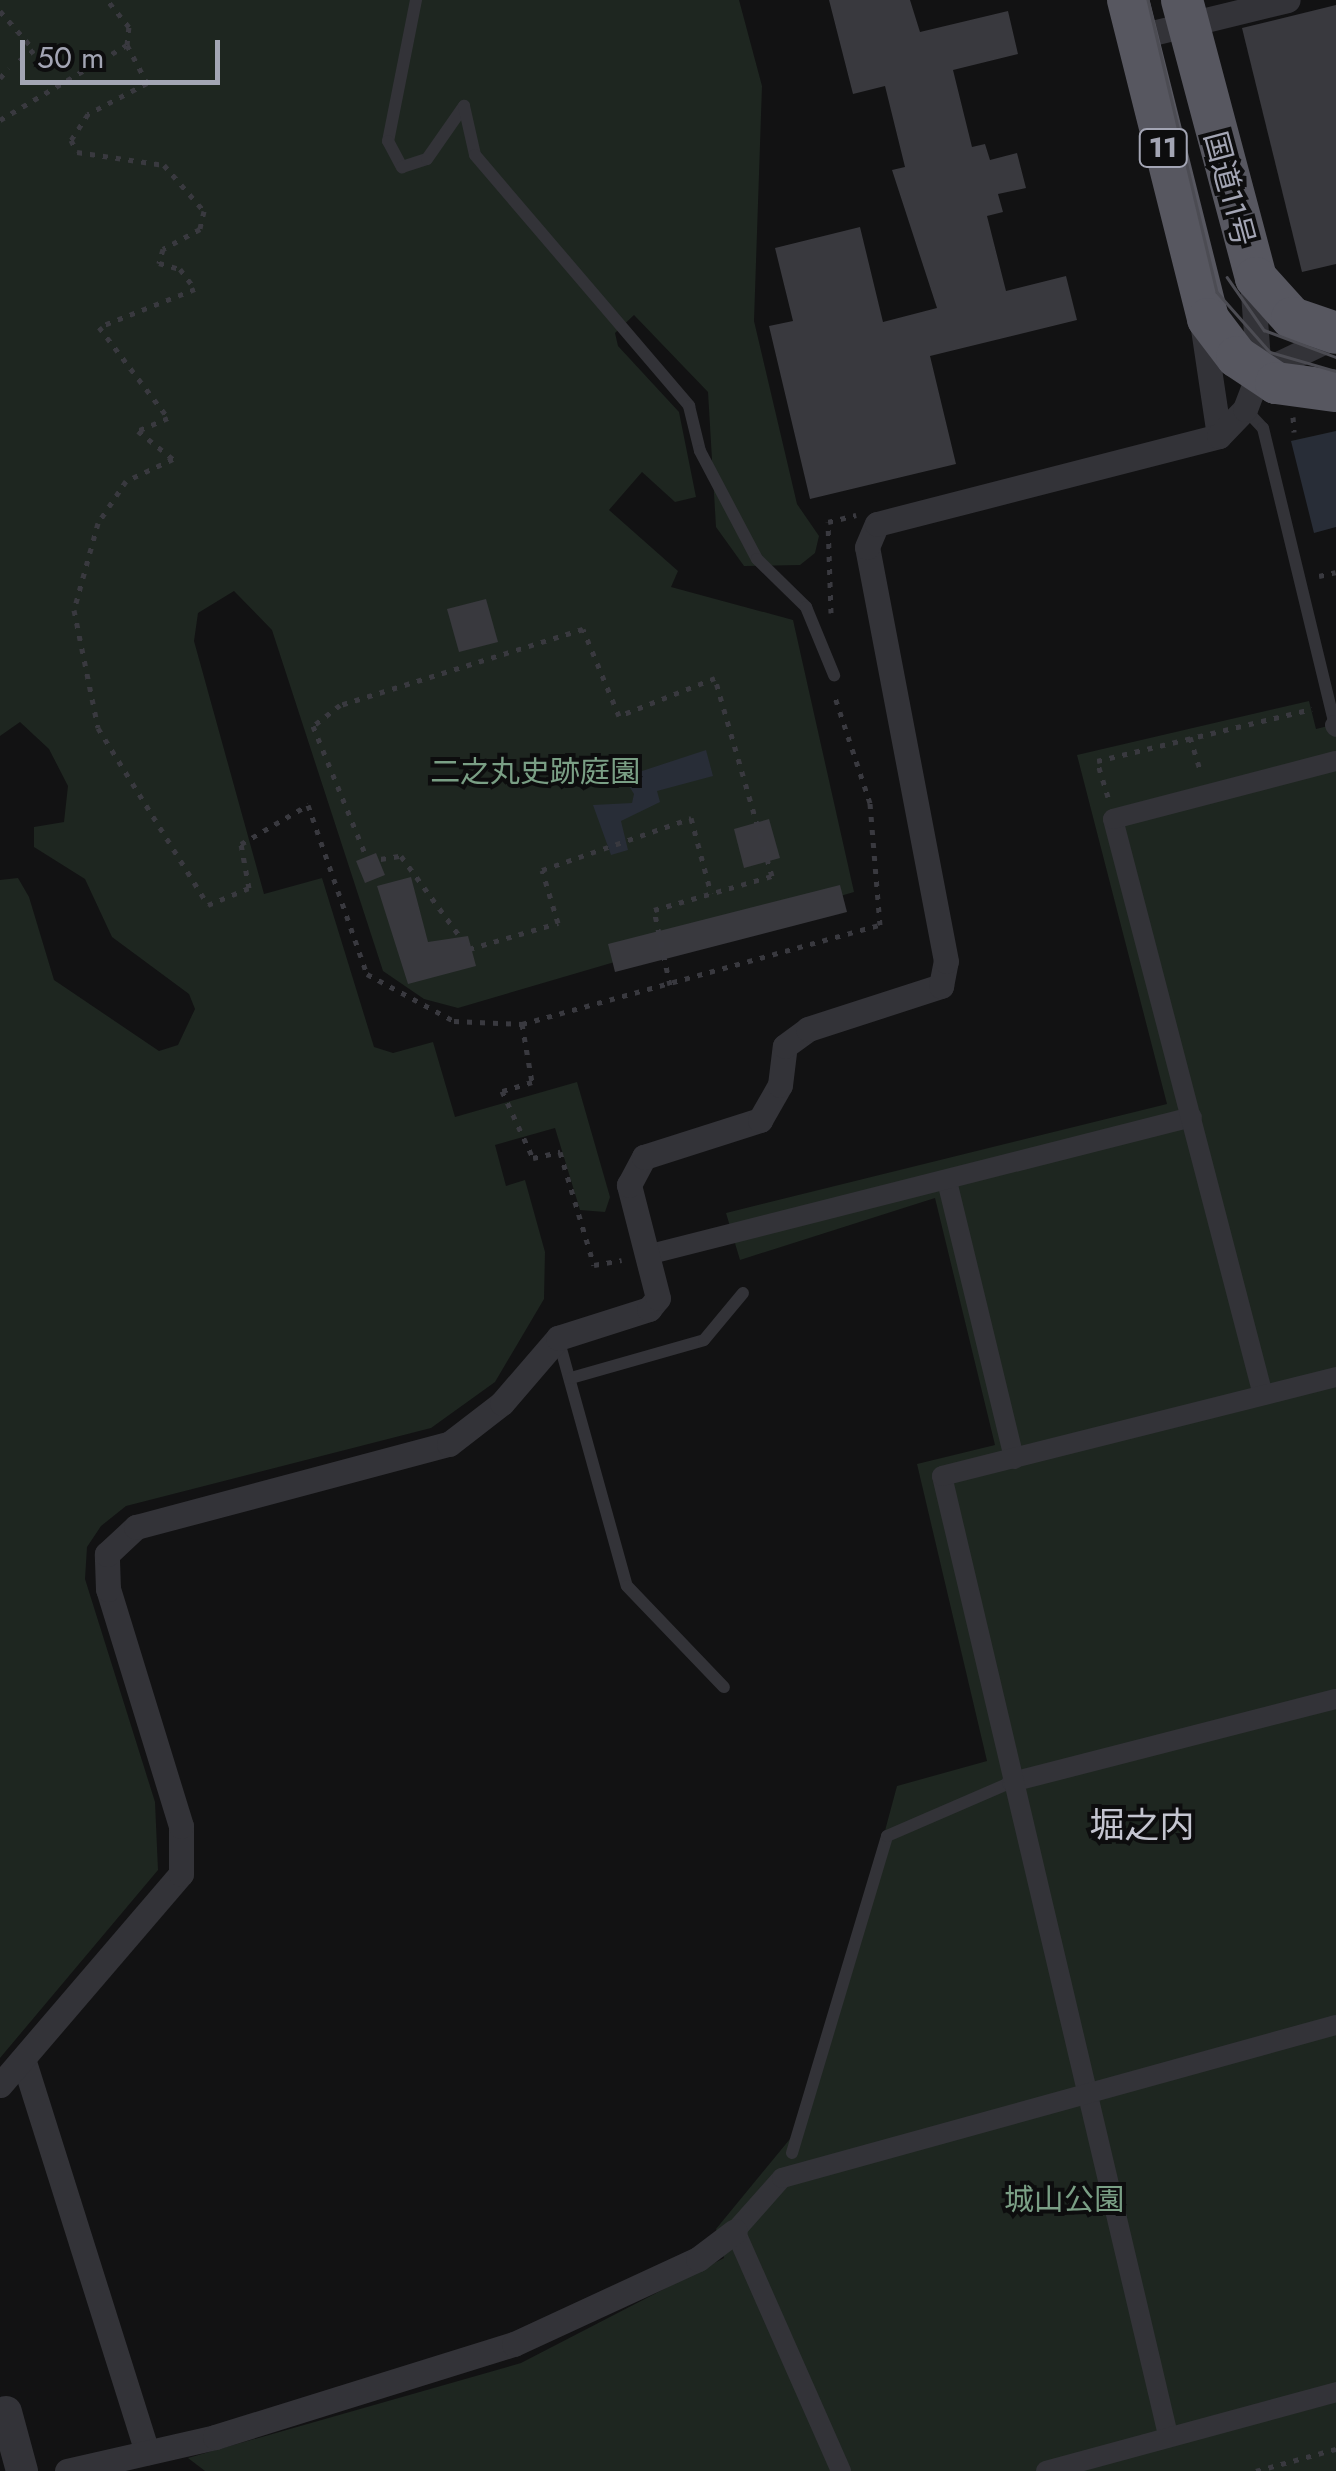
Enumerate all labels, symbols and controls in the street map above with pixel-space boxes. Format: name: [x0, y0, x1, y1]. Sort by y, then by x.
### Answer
scale bar: [25, 20, 225, 82]
text: 50 m: [37, 36, 104, 79]
road number: 11: [1138, 125, 1188, 171]
street label: 国道11号: [1196, 128, 1262, 250]
park label: 二之丸史跡庭園: [430, 754, 640, 790]
district label: 堀之内: [1090, 1804, 1194, 1846]
park label: 城山公園: [1004, 2182, 1124, 2218]

